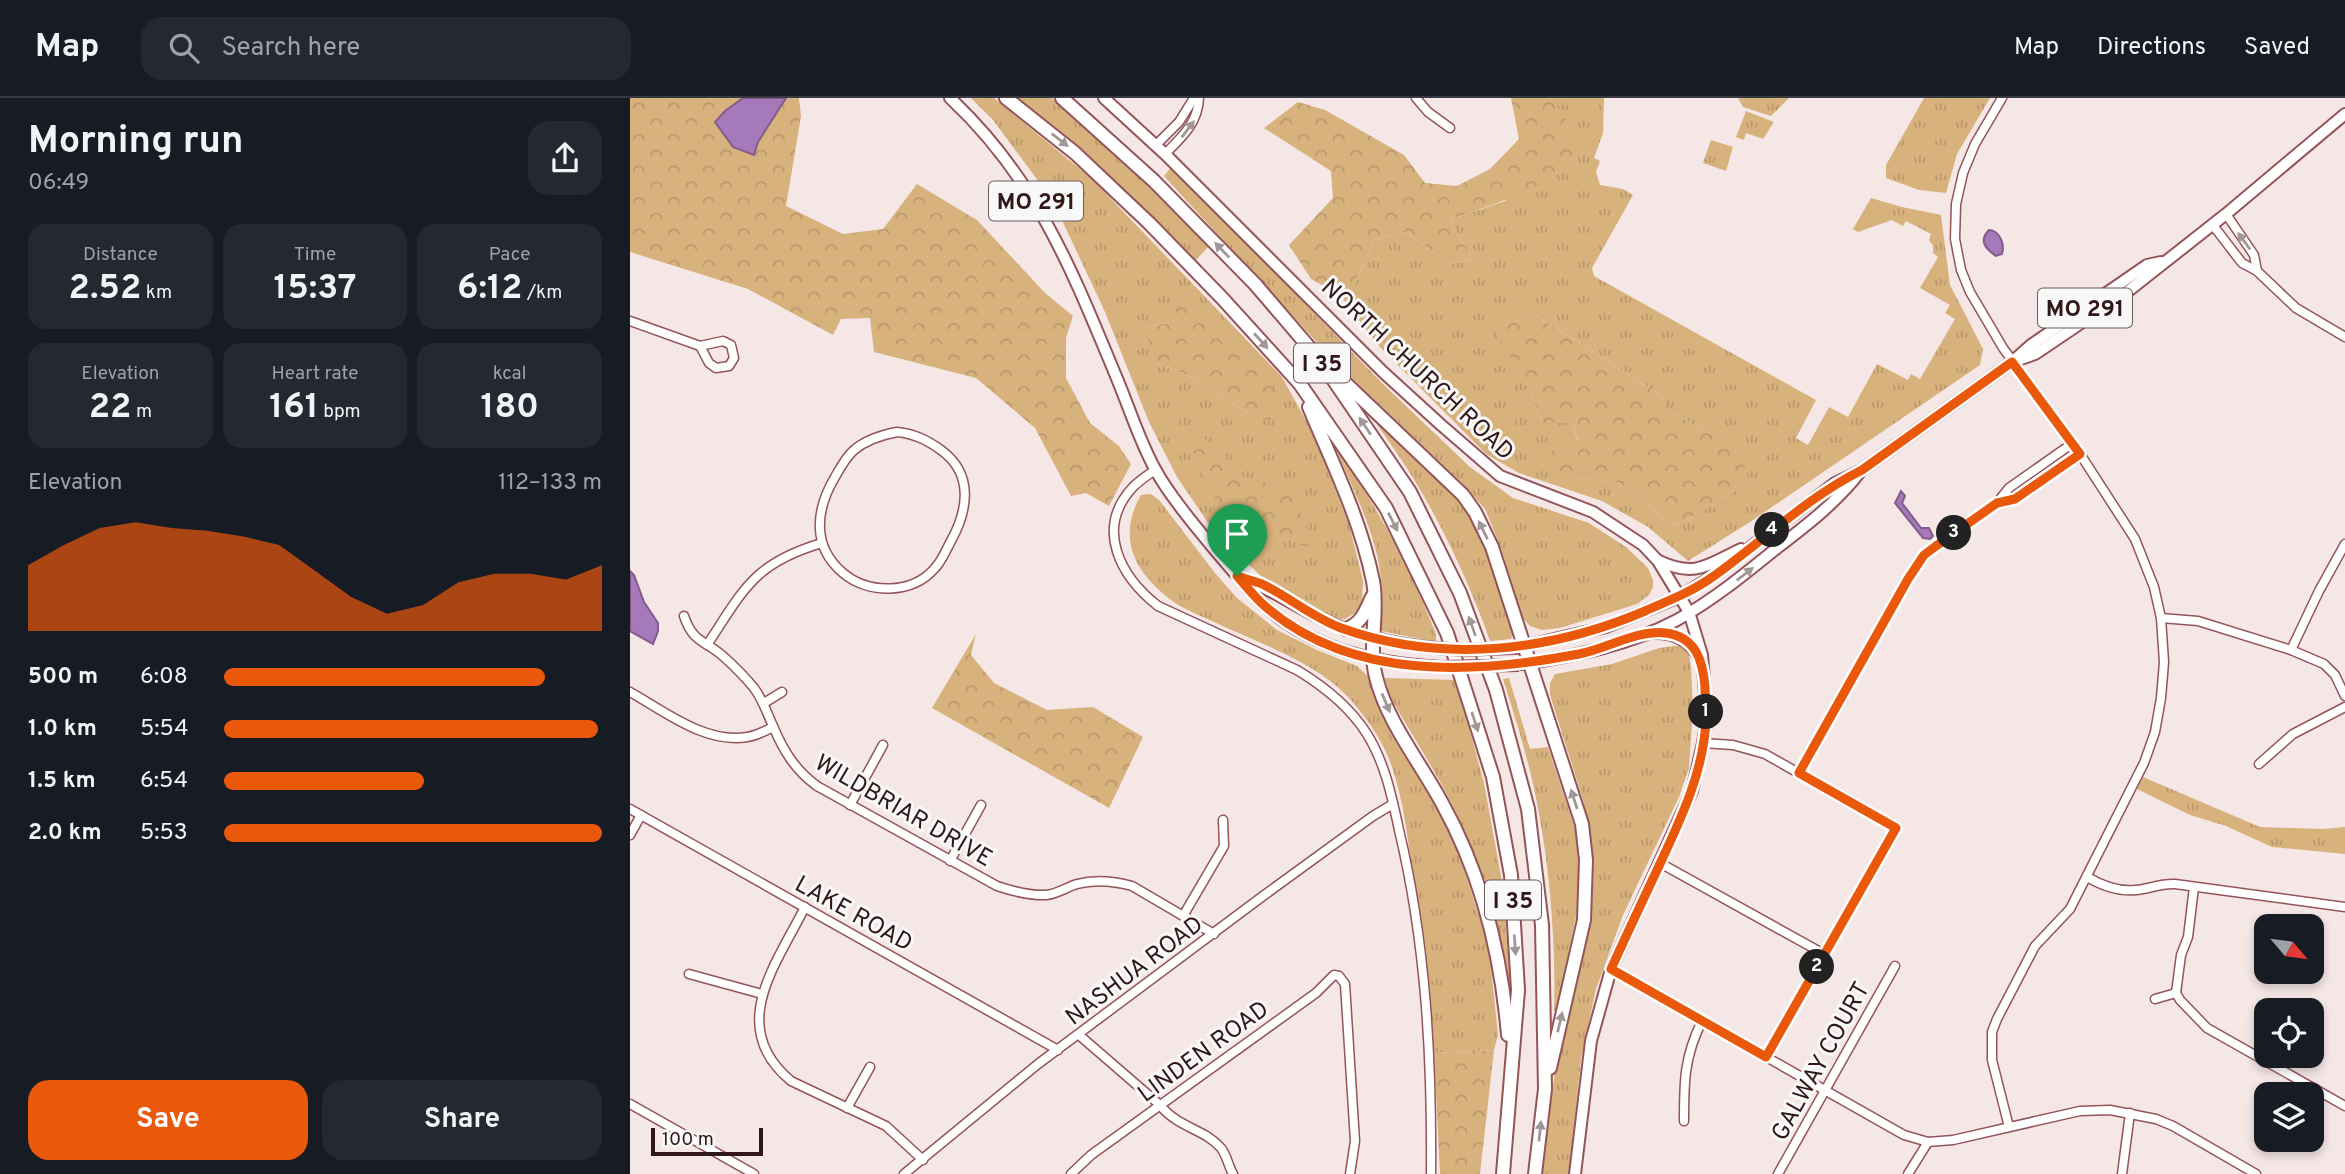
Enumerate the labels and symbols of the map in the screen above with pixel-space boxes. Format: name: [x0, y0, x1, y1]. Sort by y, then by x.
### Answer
one-way arrow: [1181, 119, 1195, 138]
one-way arrow: [1050, 133, 1068, 148]
road number: MO 291: [989, 181, 1083, 220]
one-way arrow: [2237, 232, 2251, 250]
one-way arrow: [1213, 242, 1230, 259]
street label: NORTH CHURCH ROAD: [1314, 273, 1519, 468]
road number: MO 291: [2038, 288, 2132, 328]
one-way arrow: [1253, 332, 1269, 350]
road number: I 35: [1294, 344, 1350, 382]
one-way arrow: [1358, 417, 1372, 435]
pin: [1207, 504, 1267, 576]
one-way arrow: [1387, 512, 1398, 532]
pin: 4: [1754, 512, 1790, 548]
pin: 3: [1936, 516, 1972, 550]
one-way arrow: [1478, 520, 1489, 540]
one-way arrow: [1736, 567, 1754, 581]
one-way arrow: [1467, 616, 1478, 637]
one-way arrow: [1380, 693, 1392, 713]
pin: 1: [1688, 694, 1724, 730]
one-way arrow: [1470, 711, 1481, 732]
street label: WILDBRIAR DRIVE: [809, 749, 997, 875]
one-way arrow: [1568, 788, 1579, 809]
street label: LAKE ROAD: [789, 870, 917, 959]
road number: I 35: [1485, 880, 1541, 920]
street label: NASHUA ROAD: [1060, 910, 1210, 1033]
north arrow: [2254, 914, 2324, 984]
one-way arrow: [1510, 934, 1521, 956]
pin: 2: [1800, 950, 1834, 984]
street label: GALWAY COURT: [1766, 977, 1878, 1147]
street label: LINDEN ROAD: [1133, 995, 1276, 1110]
one-way arrow: [1555, 1011, 1566, 1033]
one-way arrow: [1535, 1120, 1546, 1142]
scale bar: [651, 1125, 763, 1157]

